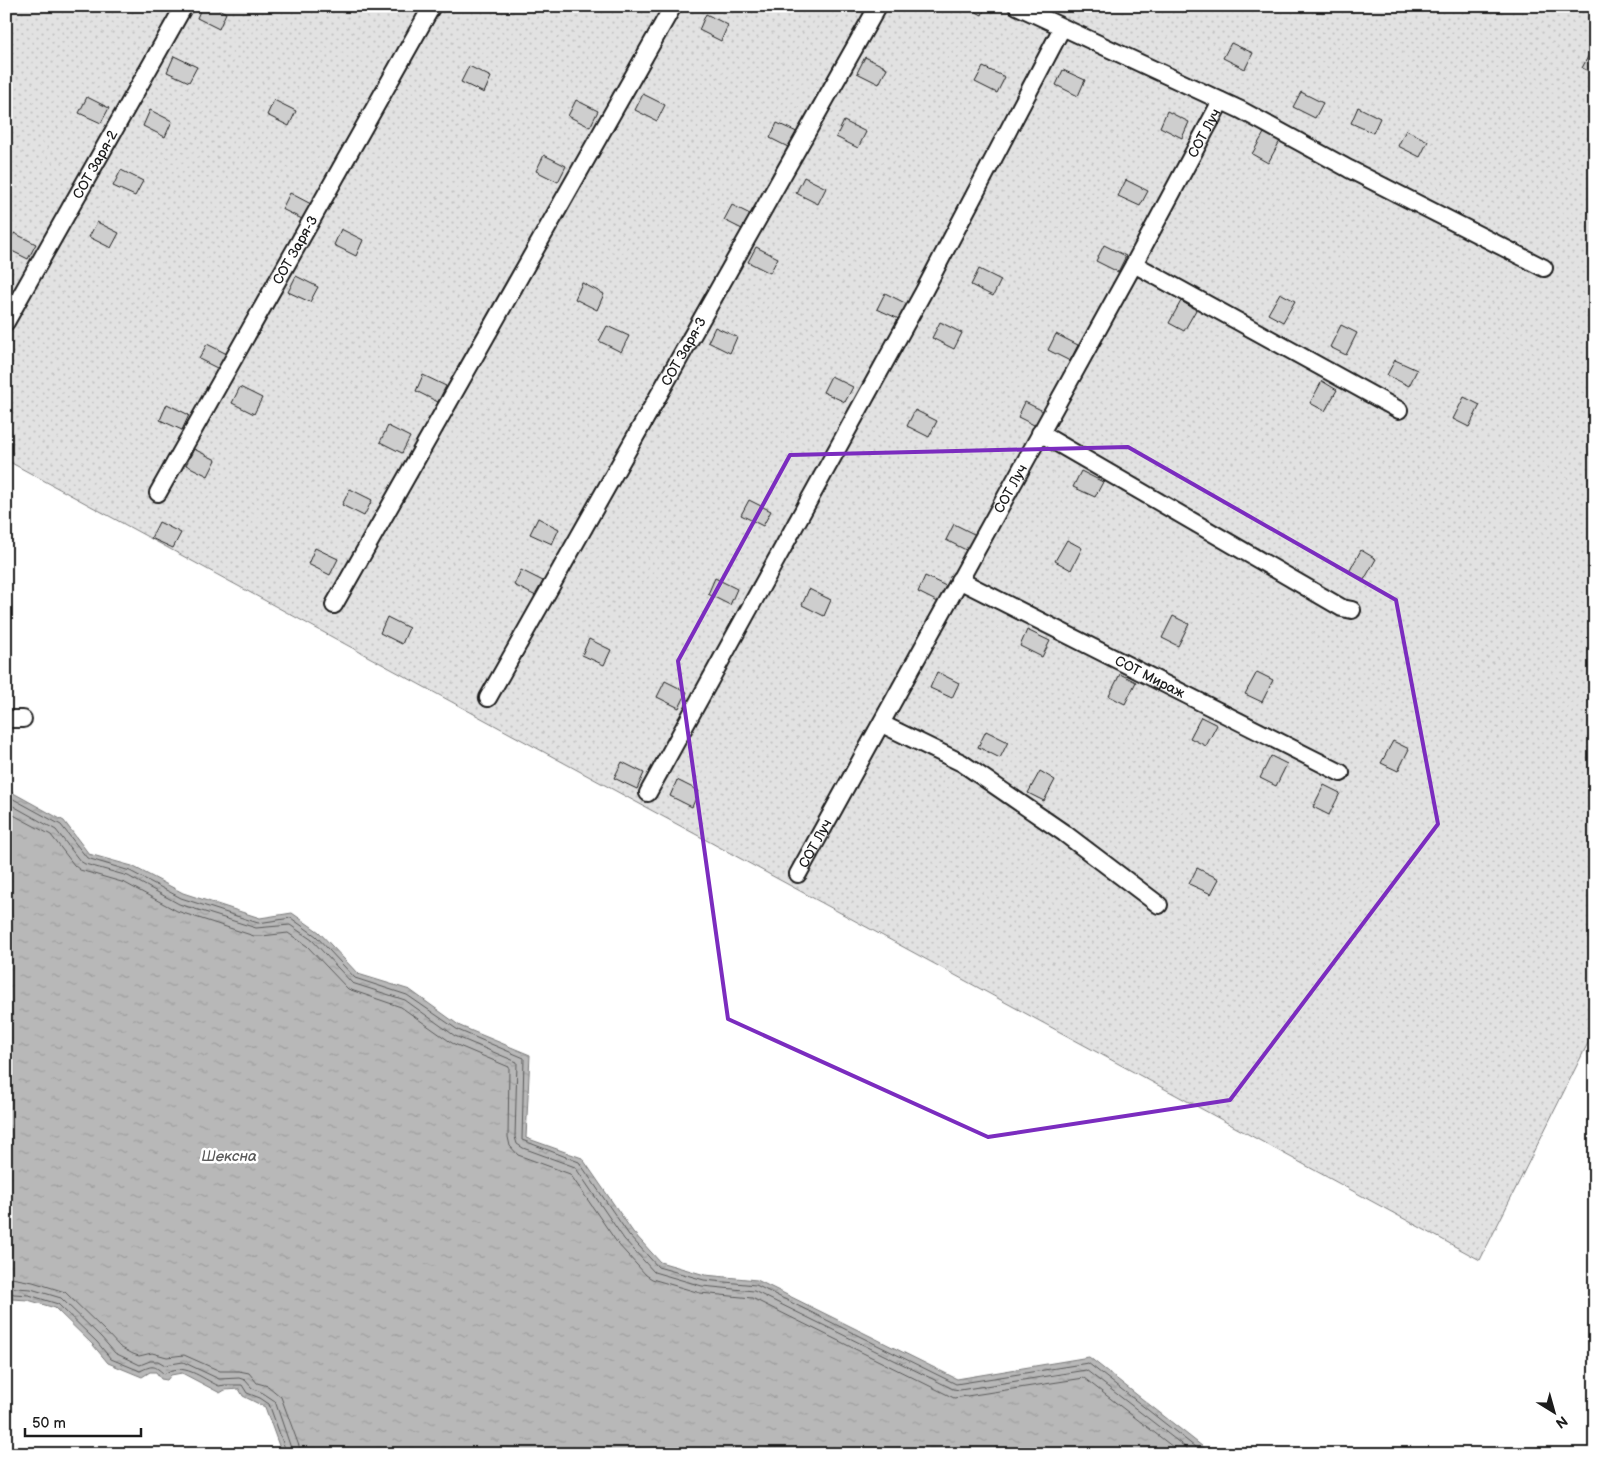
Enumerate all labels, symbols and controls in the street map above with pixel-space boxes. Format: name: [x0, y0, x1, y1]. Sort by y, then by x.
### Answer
street label: СОТ Луч: [1184, 106, 1224, 161]
street label: СОТ Заря-2: [69, 127, 122, 202]
street label: СОТ Заря-3: [269, 213, 321, 288]
street label: СОТ Заря-3: [658, 314, 710, 389]
street label: СОТ Луч: [990, 461, 1031, 516]
street label: СОТ Мираж: [1112, 652, 1188, 702]
street label: СОТ Луч: [795, 816, 836, 871]
water label: Шексна: [201, 1147, 257, 1166]
north arrow: [1528, 1388, 1578, 1438]
scale bar: [25, 1405, 141, 1437]
text: N: [1552, 1412, 1571, 1432]
text: 50 m: [32, 1414, 66, 1433]

